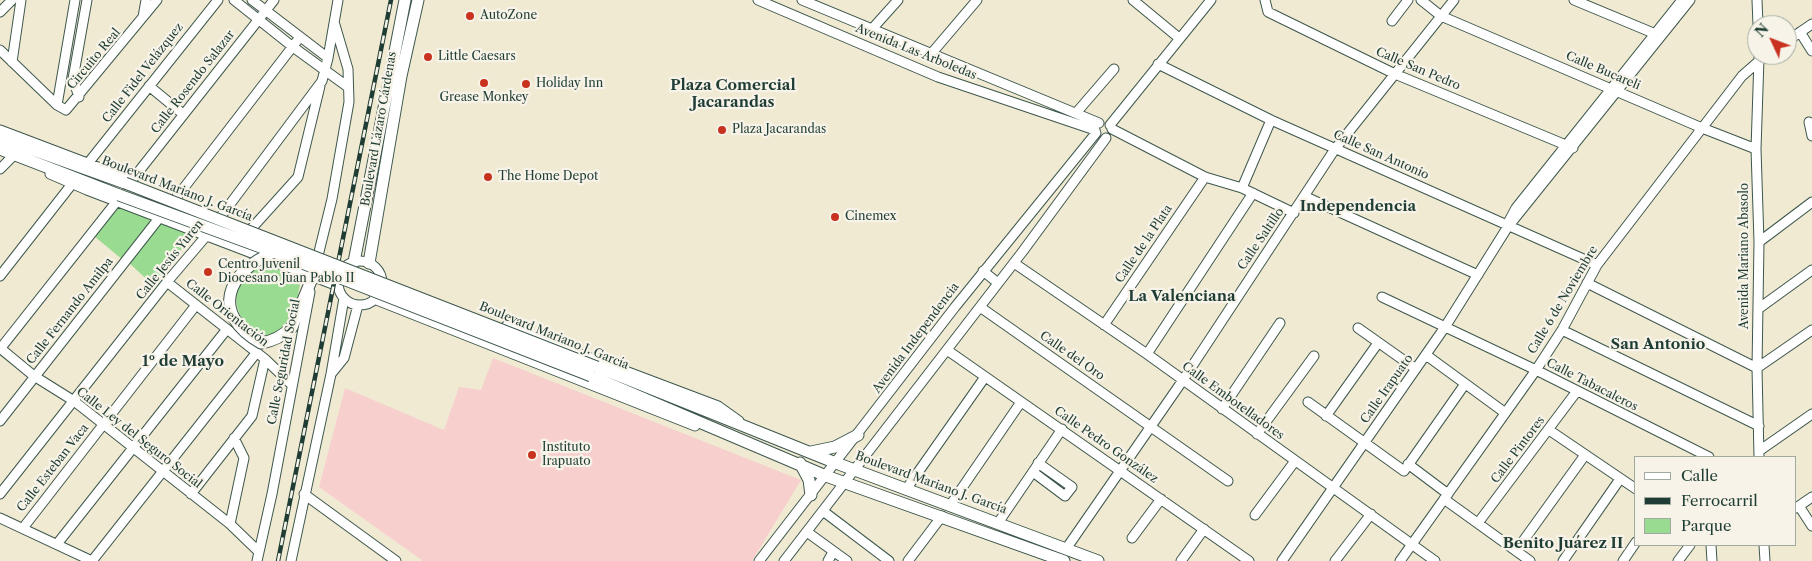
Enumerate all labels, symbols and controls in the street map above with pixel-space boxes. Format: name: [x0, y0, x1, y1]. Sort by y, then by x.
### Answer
place label: AutoZone: [480, 9, 537, 23]
marker: AutoZone: [464, 10, 476, 22]
north arrow: [1747, 15, 1797, 65]
street label: Calle Fidel Velázquez: [100, 20, 186, 126]
text: N: [1751, 20, 1772, 41]
street label: Avenida Las Arboledas: [853, 21, 979, 83]
street label: Circuito Real: [64, 26, 124, 92]
street label: Calle Rosendo Salazar: [148, 28, 238, 136]
street label: Calle San Pedro: [1373, 45, 1463, 93]
street label: Calle Bucareli: [1563, 49, 1643, 93]
place label: Little Caesars: [438, 50, 516, 64]
street label: Boulevard Lázaro Cárdenas: [358, 51, 400, 207]
marker: Little Caesars: [422, 51, 434, 63]
marker: Grease Monkey: [478, 77, 490, 89]
place label: Holiday Inn: [536, 77, 603, 91]
district label: Plaza Comercial Jacarandas: [670, 77, 796, 112]
marker: Holiday Inn: [520, 78, 532, 90]
place label: Grease Monkey: [439, 91, 529, 105]
place label: Plaza Jacarandas: [732, 123, 826, 137]
marker: Plaza Jacarandas: [716, 124, 728, 136]
street label: Calle San Antonio: [1331, 127, 1431, 183]
street label: Boulevard Mariano J. García: [100, 154, 254, 224]
place label: The Home Depot: [498, 170, 598, 184]
marker: The Home Depot: [482, 171, 494, 183]
street label: Avenida Mariano Abasolo: [1738, 183, 1752, 329]
district label: Independencia: [1300, 198, 1416, 216]
street label: Calle de la Plata: [1112, 202, 1176, 286]
street label: Calle Saltillo: [1235, 205, 1287, 273]
place label: Cinemex: [845, 210, 897, 224]
marker: Cinemex: [829, 211, 841, 223]
street label: Calle Jesús Yuren: [133, 217, 207, 303]
street label: Calle 6 de Noviembre: [1525, 243, 1601, 357]
street label: Calle Fernando Amilpa: [24, 255, 116, 367]
place label: Centro Juvenil Diocesano Juan Pablo II: [218, 258, 354, 286]
marker: Centro Juvenil Diocesano Juan Pablo II: [202, 266, 214, 278]
street label: Calle Orientación: [183, 276, 271, 350]
street label: Avenida Independencia: [870, 280, 962, 396]
district label: La Valenciana: [1128, 288, 1236, 306]
street label: Calle Seguridad Social: [265, 298, 303, 426]
street label: Boulevard Mariano J. García: [477, 299, 631, 373]
street label: Calle del Oro: [1037, 328, 1107, 384]
district label: San Antonio: [1611, 336, 1705, 354]
street label: Calle Irapuato: [1358, 352, 1416, 426]
district label: 1º de Mayo: [142, 353, 224, 371]
street label: Calle Tabacaleros: [1544, 356, 1640, 414]
street label: Calle Embotelladores: [1179, 359, 1287, 443]
street label: Calle Ley del Seguro Social: [73, 385, 205, 491]
street label: Calle Pedro González: [1051, 404, 1161, 486]
street label: Calle Pintores: [1488, 414, 1548, 486]
street label: Calle Esteban Vaca: [14, 421, 92, 515]
place label: Instituto Irapuato: [542, 441, 591, 469]
marker: Instituto Irapuato: [526, 449, 538, 461]
street label: Boulevard Mariano J. García: [853, 449, 1009, 517]
legend: [1634, 456, 1797, 546]
text: Calle: [1681, 466, 1718, 485]
text: Ferrocarril: [1681, 491, 1758, 510]
text: Parque: [1681, 516, 1731, 535]
district label: Benito Juárez II: [1503, 535, 1623, 553]

